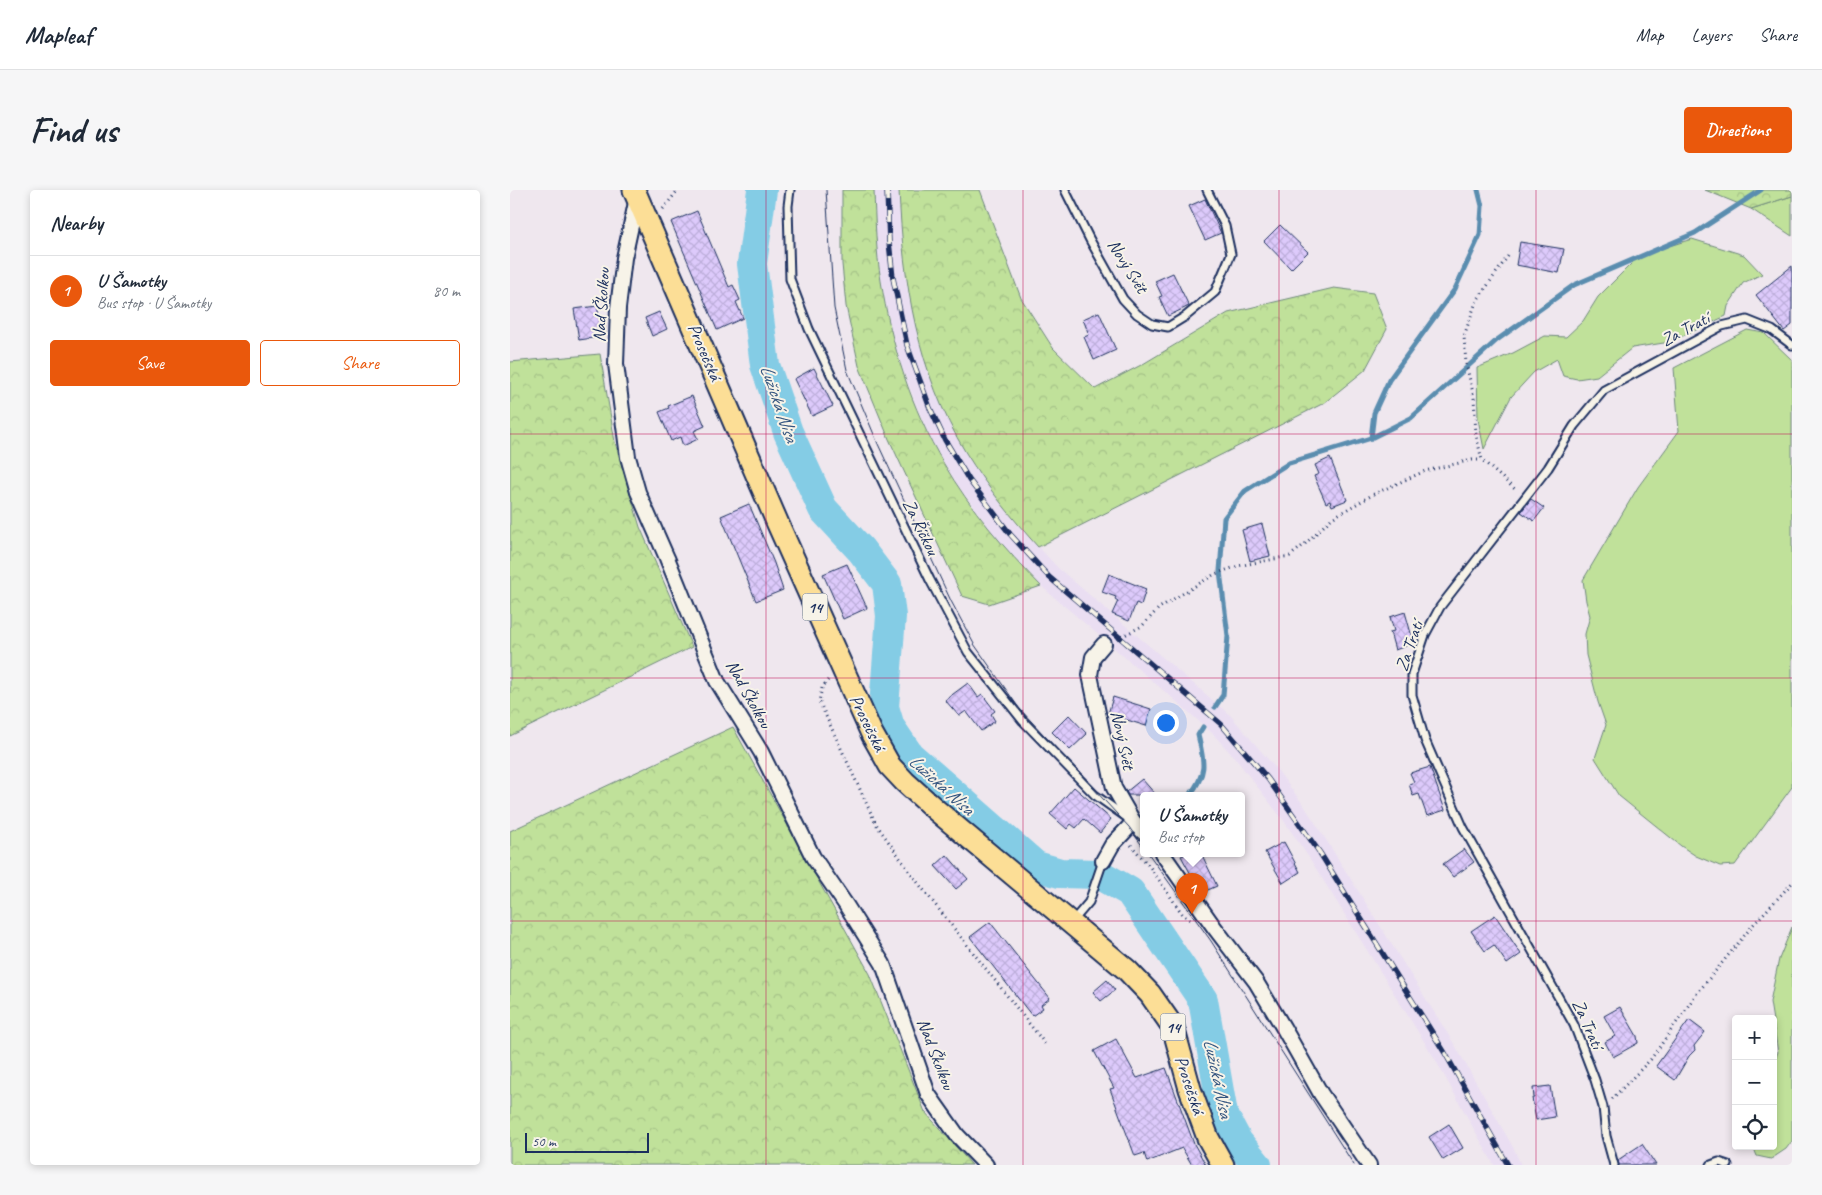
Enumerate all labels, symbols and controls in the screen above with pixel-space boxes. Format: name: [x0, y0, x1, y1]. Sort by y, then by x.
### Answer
text: Mapleaf: [25, 20, 92, 50]
text: Map: [1636, 24, 1664, 46]
text: Layers: [1692, 24, 1731, 46]
text: Share: [1759, 24, 1797, 46]
button: Directions: [1684, 107, 1792, 153]
text: Find us: [30, 108, 117, 153]
text: Nearby: [50, 210, 103, 236]
street label: Nový Svět: [1103, 235, 1154, 299]
street label: Nad Školkou: [587, 266, 615, 343]
text: U Šamotky: [97, 269, 166, 293]
text: 1: [62, 281, 70, 301]
text: 80 m: [433, 281, 460, 301]
text: Bus stop · U Šamotky: [97, 293, 211, 313]
street label: Za Tratí: [1657, 305, 1716, 351]
street label: Prosečská: [683, 320, 728, 386]
button: Save: [50, 340, 250, 386]
button: Share: [260, 340, 460, 386]
water label: Lužická Nisa: [755, 362, 804, 447]
street label: Za Říčkou: [898, 495, 945, 560]
road number: 14: [802, 594, 828, 621]
street label: Za Tratí: [1390, 615, 1429, 674]
street label: Nad Školkou: [721, 656, 777, 733]
street label: Prosečská: [845, 691, 892, 757]
street label: Nový Svět: [1106, 709, 1140, 773]
your location: [1153, 710, 1179, 736]
water label: Lužická Nisa: [904, 749, 981, 822]
popup: [1140, 792, 1245, 857]
text: U Šamotky: [1158, 803, 1227, 827]
text: Bus stop: [1158, 827, 1204, 847]
pin: 1: [1176, 873, 1208, 914]
street label: Za Tratí: [1567, 996, 1610, 1055]
road number: 14: [1160, 1014, 1186, 1040]
street label: Nad Školkou: [912, 1015, 960, 1094]
map controls: [1732, 1015, 1777, 1150]
button: +: [1732, 1015, 1777, 1060]
water label: Lužická Nisa: [1198, 1037, 1239, 1122]
street label: Prosečská: [1170, 1053, 1210, 1119]
button: −: [1732, 1060, 1777, 1105]
button: locate: [1732, 1105, 1777, 1150]
scale bar: [525, 1130, 649, 1153]
text: 50 m: [532, 1133, 556, 1150]

